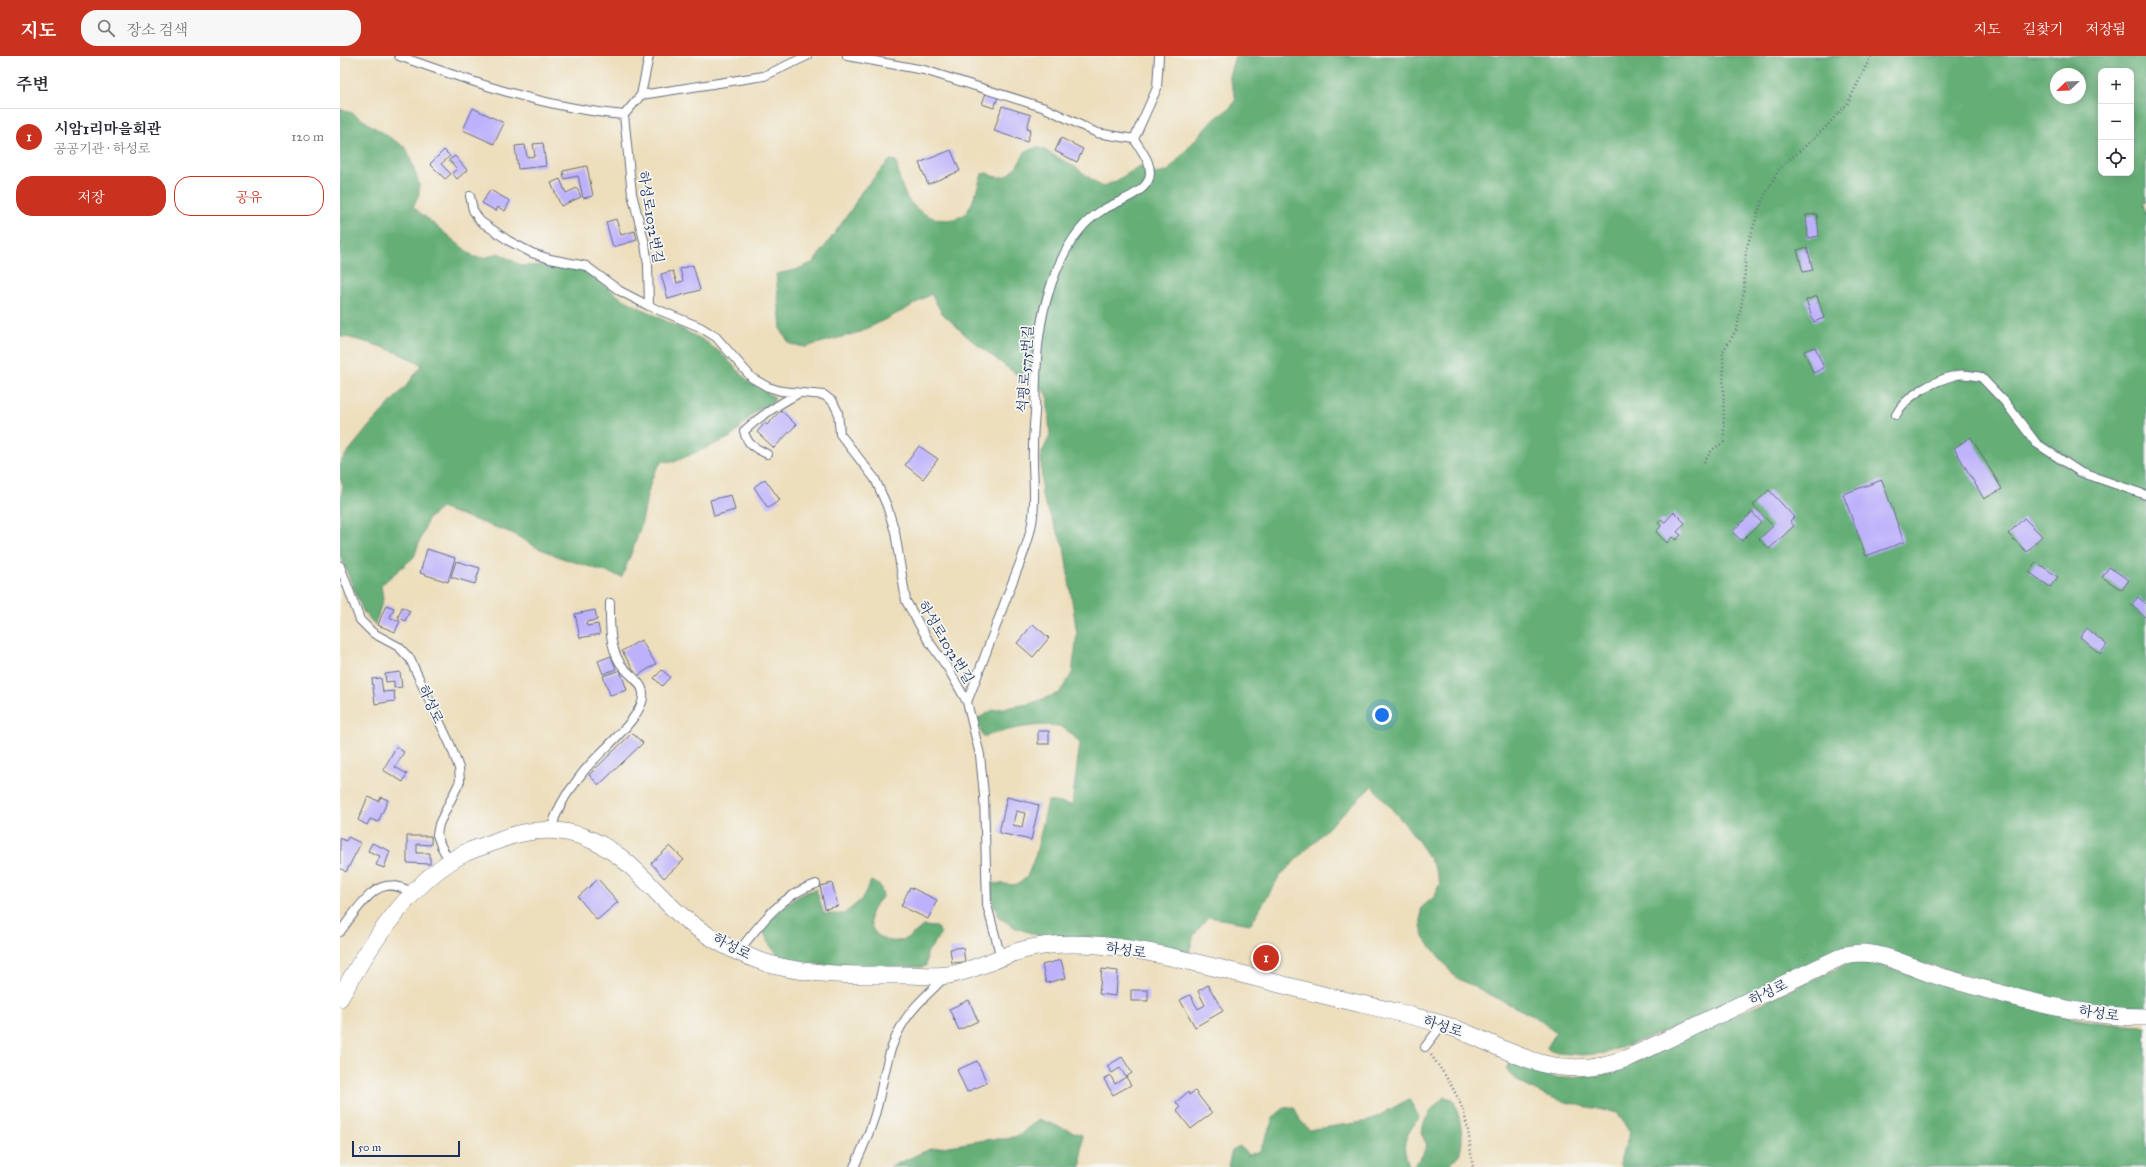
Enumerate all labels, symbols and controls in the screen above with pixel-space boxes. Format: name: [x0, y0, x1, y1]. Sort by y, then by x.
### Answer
search box: [81, 10, 361, 46]
icon: search: [95, 17, 117, 39]
text: 지도: [20, 19, 57, 42]
text: 장소 검색: [127, 21, 188, 39]
text: 지도: [1974, 21, 2001, 38]
text: 길찾기: [2023, 21, 2063, 38]
text: 저장됨: [2085, 21, 2126, 38]
north arrow: [2050, 68, 2086, 104]
map controls: [2098, 68, 2134, 176]
button: +: [2098, 68, 2134, 104]
text: 주변: [16, 74, 49, 95]
button: −: [2098, 104, 2134, 140]
text: 시암1리마을회관: [54, 120, 161, 138]
text: 1: [26, 129, 32, 145]
text: 120 m: [291, 129, 324, 145]
button: locate: [2098, 140, 2134, 176]
text: 공공기관 · 하성로: [54, 141, 150, 157]
street label: 하성로1032번길: [634, 169, 667, 265]
button: 저장: [16, 176, 166, 216]
button: 공유: [174, 176, 324, 216]
street label: 석평로575번길: [1014, 324, 1037, 414]
street label: 하성로1032번길: [914, 598, 977, 687]
street label: 하성로: [414, 682, 447, 727]
your location: [1372, 705, 1392, 725]
street label: 하성로: [710, 930, 754, 963]
street label: 하성로: [1105, 939, 1148, 962]
pin: 1: [1253, 943, 1279, 973]
street label: 하성로: [1746, 976, 1791, 1009]
street label: 하성로: [2078, 1002, 2121, 1025]
street label: 하성로: [1421, 1012, 1465, 1041]
scale bar: [352, 1139, 460, 1158]
text: 50 m: [358, 1141, 381, 1154]

